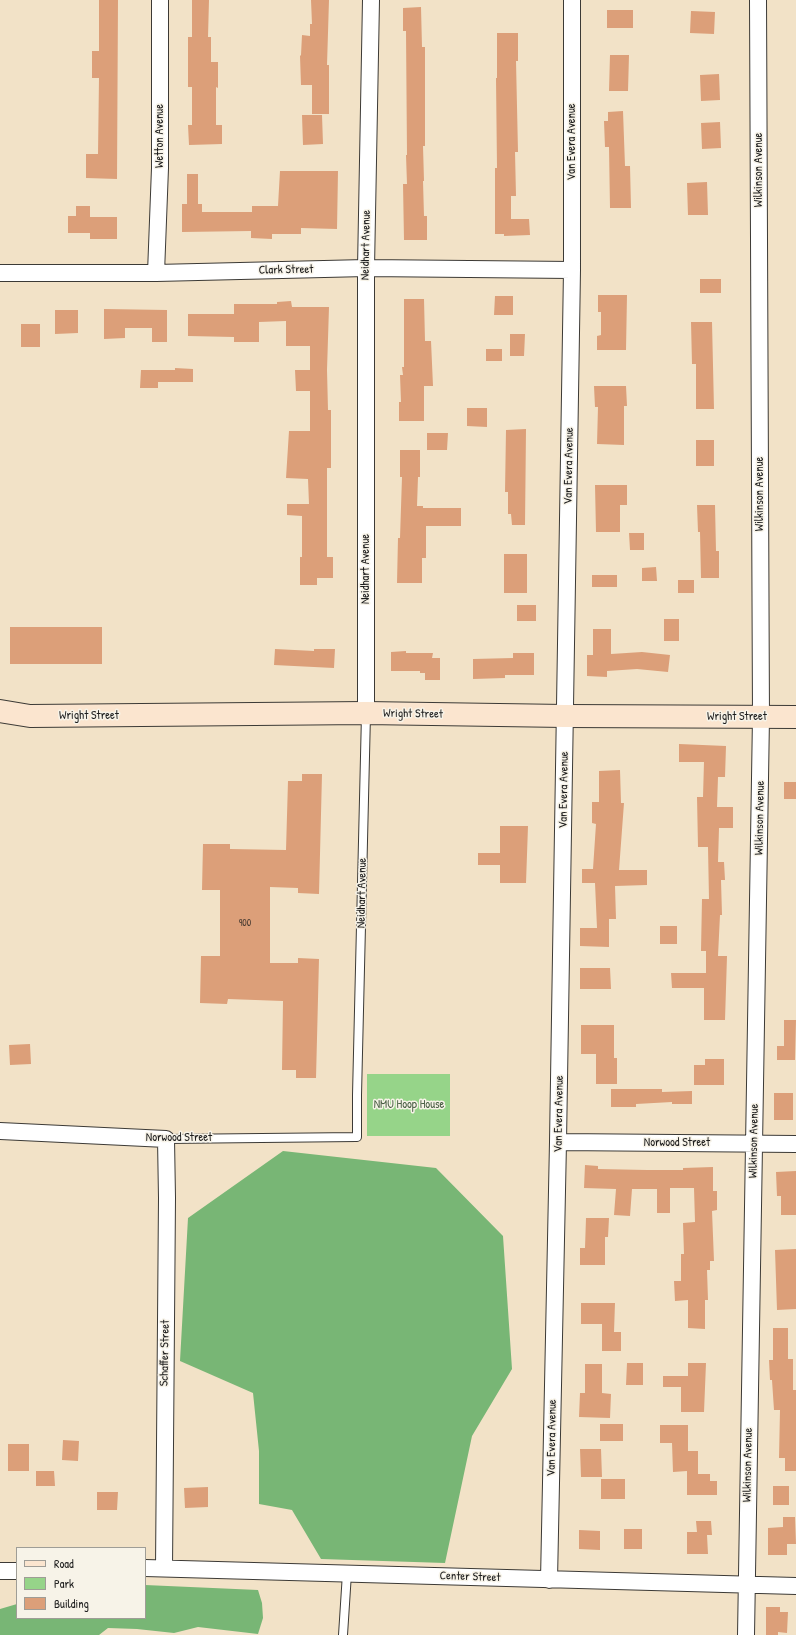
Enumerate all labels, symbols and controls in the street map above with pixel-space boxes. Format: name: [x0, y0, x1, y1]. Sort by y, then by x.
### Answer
street label: Van Evera Avenue: [565, 103, 579, 181]
street label: Wetton Avenue: [153, 104, 167, 168]
street label: Wilkinson Avenue: [752, 133, 766, 207]
street label: Neidhart Avenue: [358, 210, 374, 280]
street label: Clark Street: [258, 262, 314, 278]
street label: Van Evera Avenue: [561, 427, 577, 505]
street label: Wilkinson Avenue: [753, 457, 767, 531]
street label: Neidhart Avenue: [359, 534, 373, 604]
street label: Wright Street: [383, 706, 443, 722]
street label: Wright Street: [59, 709, 119, 723]
street label: Wright Street: [707, 710, 767, 724]
street label: Van Evera Avenue: [556, 751, 572, 829]
street label: Wilkinson Avenue: [752, 781, 768, 855]
street label: Neidhart Avenue: [354, 858, 370, 928]
house number: 900: [239, 917, 251, 929]
street label: Van Evera Avenue: [551, 1075, 567, 1153]
park label: NMU Hoop House: [374, 1098, 444, 1112]
street label: Wilkinson Avenue: [746, 1104, 762, 1178]
street label: Norwood Street: [146, 1131, 212, 1145]
street label: Norwood Street: [644, 1136, 710, 1150]
street label: Schaffer Street: [157, 1320, 173, 1386]
street label: Van Evera Avenue: [544, 1399, 560, 1477]
street label: Wilkinson Avenue: [740, 1428, 756, 1502]
legend: [16, 1547, 146, 1619]
text: Road: [54, 1555, 74, 1572]
street label: Center Street: [439, 1569, 501, 1585]
text: Park: [54, 1575, 74, 1592]
text: Building: [54, 1595, 89, 1612]

